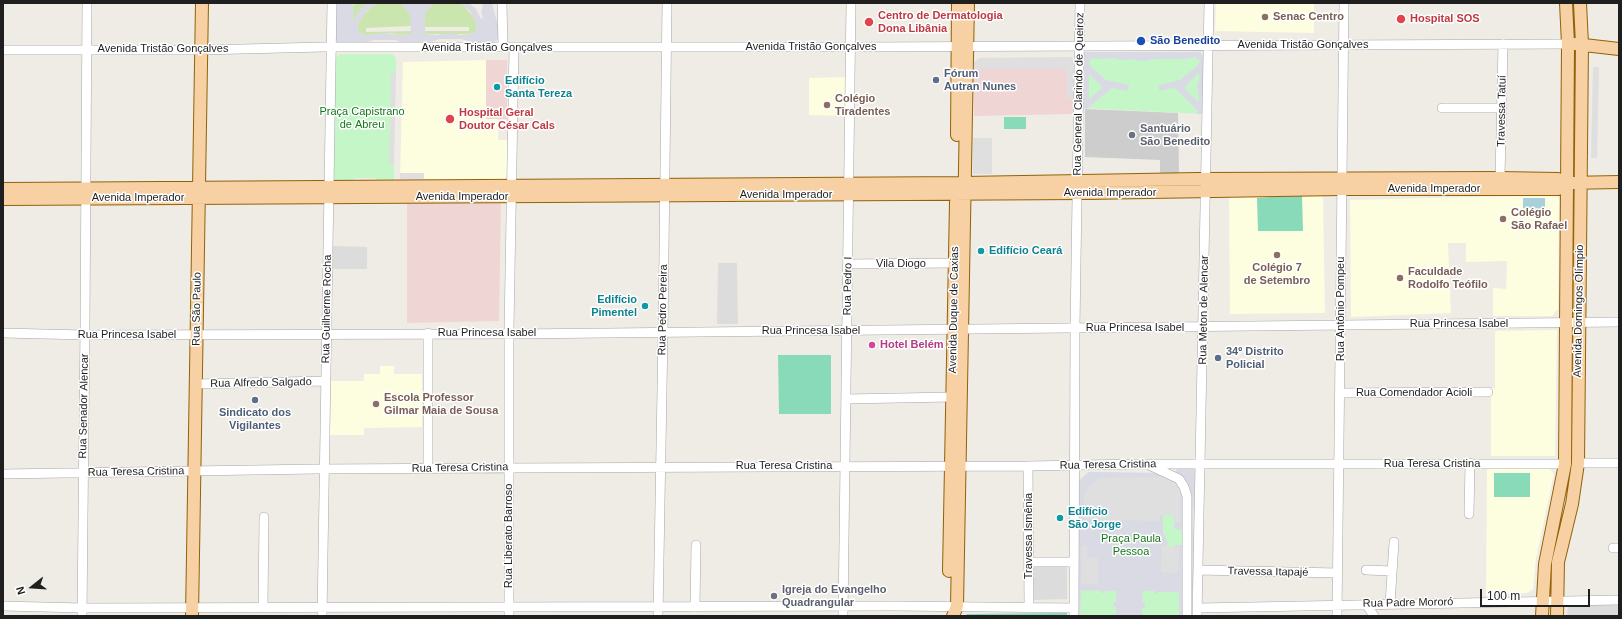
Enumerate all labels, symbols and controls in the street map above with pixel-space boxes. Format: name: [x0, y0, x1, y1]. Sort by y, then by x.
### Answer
place label: Centro de Dermatologia Dona Libânia: [878, 9, 1003, 35]
place label: Senac Centro: [1273, 10, 1344, 24]
street label: Rua General Clarindo de Queiroz: [1071, 12, 1087, 176]
marker: Senac Centro: [1260, 12, 1270, 22]
place label: Hospital SOS: [1410, 12, 1480, 26]
marker: Hospital SOS: [1395, 13, 1407, 25]
marker: Centro de Dermatologia Dona Libânia: [863, 16, 875, 28]
place label: São Benedito: [1150, 34, 1220, 48]
marker: São Benedito: [1135, 35, 1147, 47]
street label: Avenida Tristão Gonçalves: [1238, 38, 1368, 52]
street label: Avenida Tristão Gonçalves: [746, 40, 876, 54]
street label: Avenida Tristão Gonçalves: [422, 41, 552, 55]
street label: Avenida Tristão Gonçalves: [98, 42, 228, 56]
place label: Fórum Autran Nunes: [944, 67, 1016, 93]
place label: Edifício Santa Tereza: [505, 74, 572, 100]
marker: Fórum Autran Nunes: [931, 75, 941, 85]
street label: Travessa Tatuí: [1495, 75, 1509, 147]
marker: Edifício Santa Tereza: [492, 82, 502, 92]
place label: Colégio Tiradentes: [835, 92, 890, 118]
marker: Colégio Tiradentes: [822, 100, 832, 110]
park label: Praça Capistrano de Abreu: [320, 105, 404, 131]
place label: Hospital Geral Doutor César Cals: [459, 106, 555, 132]
marker: Hospital Geral Doutor César Cals: [444, 113, 456, 125]
place label: Santuário São Benedito: [1140, 122, 1210, 148]
marker: Santuário São Benedito: [1127, 130, 1137, 140]
street label: Avenida Imperador: [1388, 182, 1480, 196]
street label: Avenida Imperador: [1064, 186, 1156, 200]
street label: Avenida Imperador: [740, 188, 832, 202]
street label: Avenida Imperador: [416, 190, 508, 204]
street label: Avenida Imperador: [92, 191, 184, 205]
place label: Colégio São Rafael: [1511, 206, 1567, 232]
marker: Colégio São Rafael: [1498, 214, 1508, 224]
place label: Edifício Ceará: [989, 244, 1062, 258]
street label: Avenida Domingos Olímpio: [1571, 244, 1587, 378]
street label: Avenida Duque de Caxias: [946, 246, 962, 374]
marker: Edifício Ceará: [976, 246, 986, 256]
marker: Colégio 7 de Setembro: [1272, 250, 1282, 260]
street label: Rua Guilherme Rocha: [319, 254, 335, 364]
street label: Rua Meton de Alencar: [1196, 255, 1212, 365]
street label: Rua Pedro I: [841, 257, 855, 315]
street label: Vila Diogo: [876, 257, 926, 271]
street label: Rua Antônio Pompeu: [1334, 257, 1348, 361]
place label: Colégio 7 de Setembro: [1244, 261, 1310, 287]
street label: Rua Pedro Pereira: [656, 264, 670, 356]
place label: Faculdade Rodolfo Teófilo: [1408, 265, 1488, 291]
street label: Rua São Paulo: [190, 272, 204, 346]
marker: Faculdade Rodolfo Teófilo: [1395, 273, 1405, 283]
place label: Edifício Pimentel: [591, 293, 637, 319]
marker: Edifício Pimentel: [640, 301, 650, 311]
street label: Rua Princesa Isabel: [1410, 317, 1508, 331]
street label: Rua Princesa Isabel: [1086, 321, 1184, 335]
street label: Rua Princesa Isabel: [762, 324, 860, 338]
street label: Rua Princesa Isabel: [438, 326, 536, 340]
street label: Rua Princesa Isabel: [78, 328, 176, 342]
place label: Hotel Belém: [880, 338, 944, 352]
marker: Hotel Belém: [867, 340, 877, 350]
place label: 34º Distrito Policial: [1226, 345, 1284, 371]
street label: Rua Senador Alencar: [76, 353, 92, 459]
marker: 34º Distrito Policial: [1213, 353, 1223, 363]
street label: Rua Alfredo Salgado: [210, 376, 312, 390]
street label: Rua Comendador Acioli: [1356, 386, 1472, 400]
place label: Escola Professor Gilmar Maia de Sousa: [384, 391, 498, 417]
marker: Sindicato dos Vigilantes: [250, 395, 260, 405]
marker: Escola Professor Gilmar Maia de Sousa: [371, 399, 381, 409]
place label: Sindicato dos Vigilantes: [219, 406, 291, 432]
street label: Rua Teresa Cristina: [1384, 457, 1480, 471]
street label: Rua Teresa Cristina: [1060, 458, 1156, 472]
street label: Rua Teresa Cristina: [736, 459, 832, 473]
street label: Rua Teresa Cristina: [412, 461, 508, 475]
street label: Rua Teresa Cristina: [88, 465, 184, 479]
street label: Rua Liberato Barroso: [502, 484, 516, 588]
street label: Travessa Ismênia: [1022, 493, 1036, 579]
place label: Edifício São Jorge: [1068, 505, 1121, 531]
marker: Edifício São Jorge: [1055, 513, 1065, 523]
park label: Praça Paula Pessoa: [1101, 532, 1161, 558]
street label: Travessa Itapajé: [1227, 565, 1309, 579]
north arrow: [12, 567, 52, 607]
scale bar: [1482, 581, 1592, 607]
place label: Igreja do Evangelho Quadrangular: [782, 583, 887, 609]
text: N: [14, 585, 27, 596]
text: 100 m: [1487, 589, 1520, 603]
marker: Igreja do Evangelho Quadrangular: [769, 591, 779, 601]
street label: Rua Padre Mororó: [1363, 596, 1453, 610]

